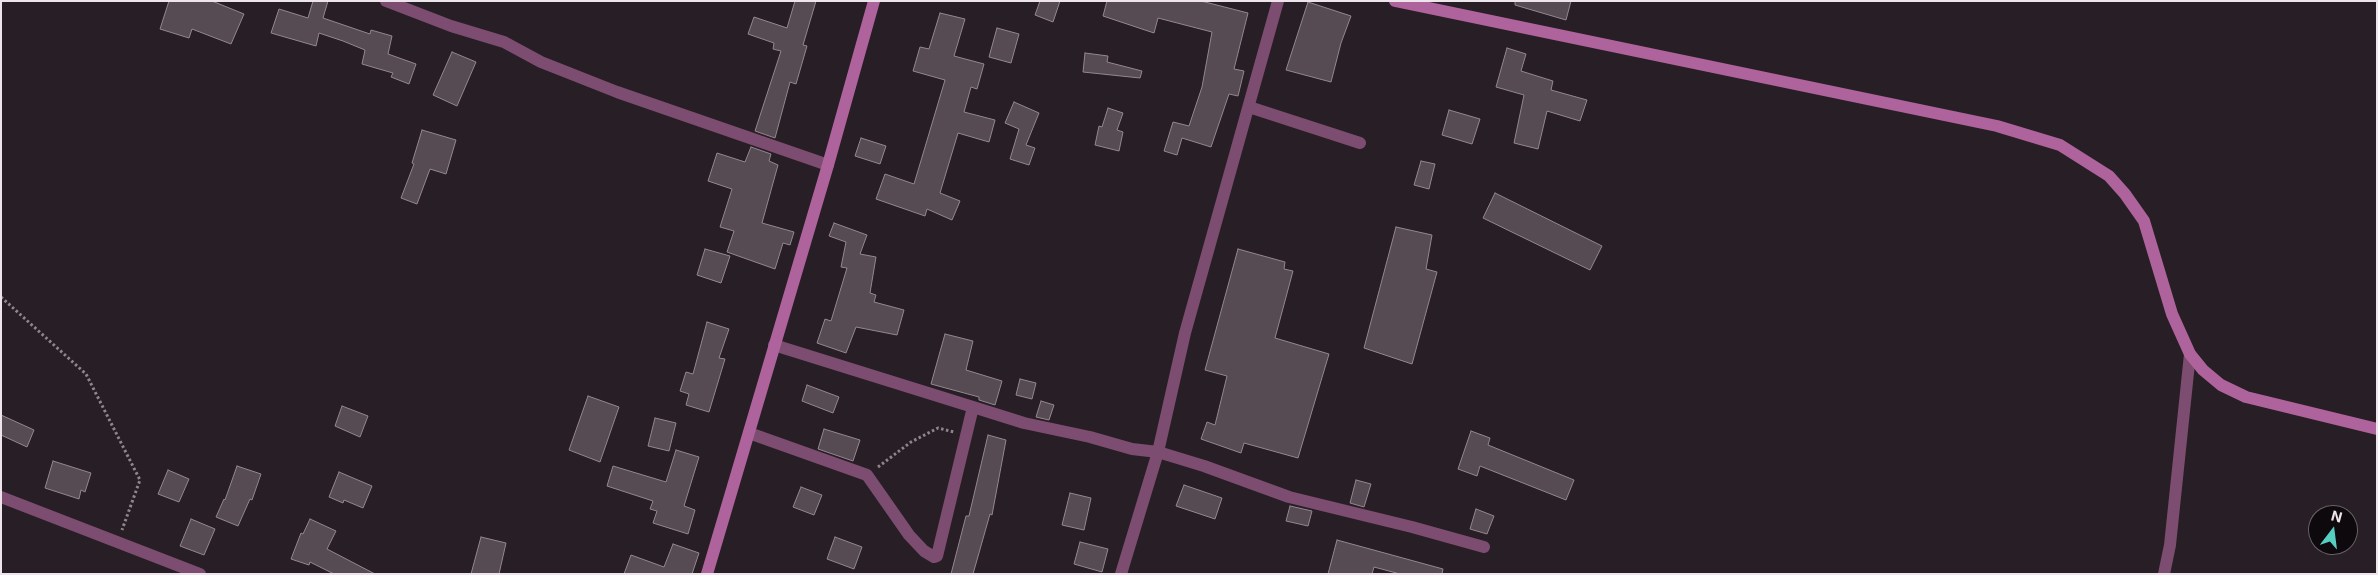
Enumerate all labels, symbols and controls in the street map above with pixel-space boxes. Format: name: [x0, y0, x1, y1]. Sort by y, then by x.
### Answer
north arrow: [2308, 505, 2358, 555]
text: N: [2329, 506, 2344, 526]

